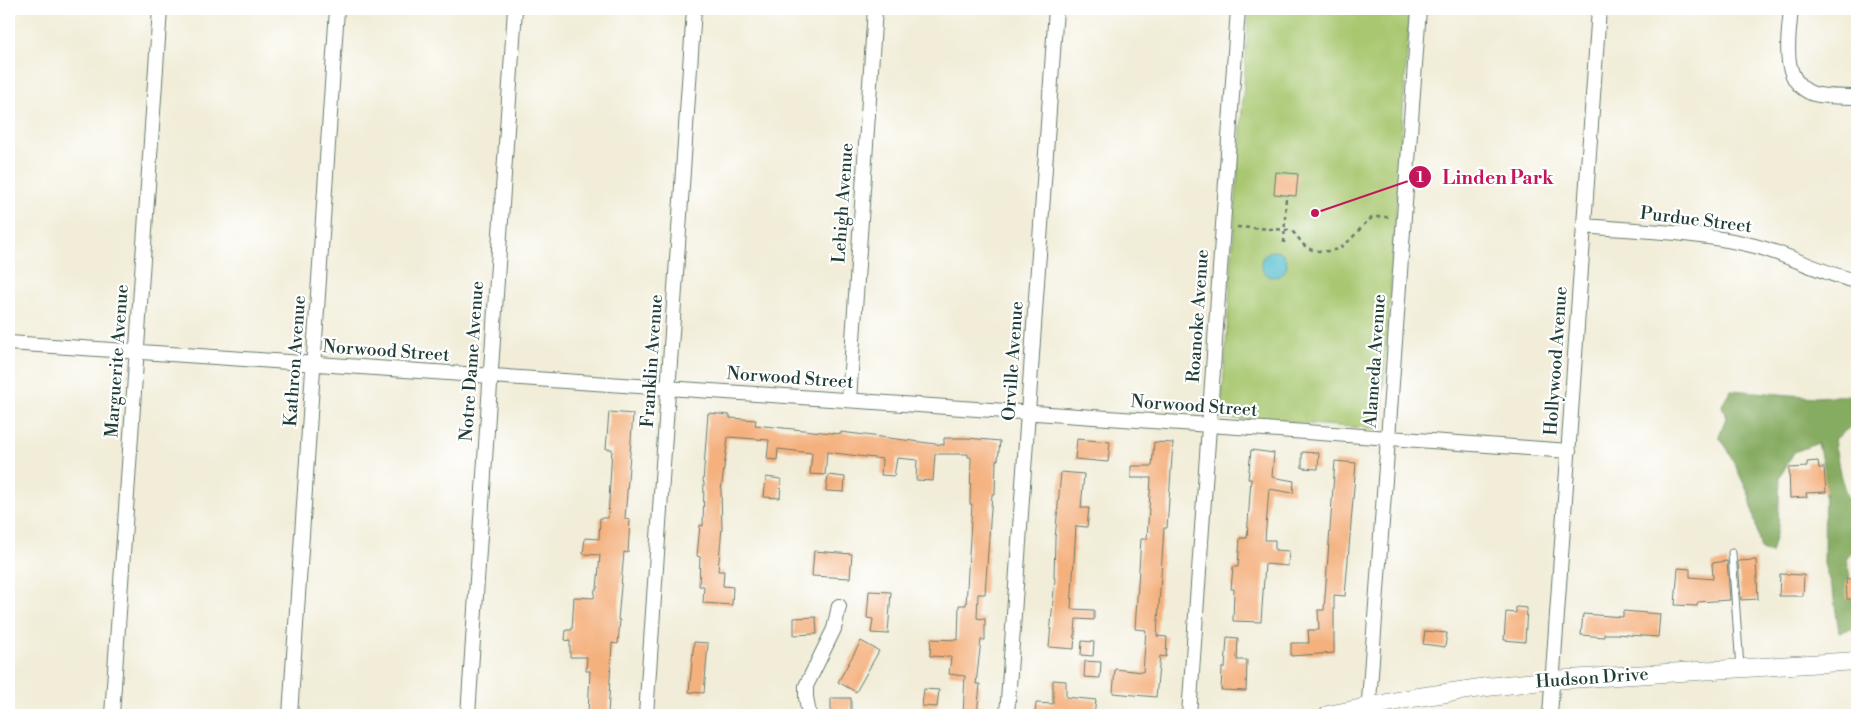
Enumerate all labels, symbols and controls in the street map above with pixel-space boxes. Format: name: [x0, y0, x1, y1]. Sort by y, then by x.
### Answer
street label: Lehigh Avenue: [827, 142, 859, 264]
callout: Linden Park: [1407, 160, 1563, 194]
text: Linden Park: [1442, 166, 1554, 190]
text: 1: [1416, 168, 1424, 187]
street label: Purdue Street: [1639, 202, 1754, 238]
street label: Roanoke Avenue: [1182, 248, 1214, 384]
street label: Notre Dame Avenue: [455, 280, 489, 442]
street label: Marguerite Avenue: [100, 284, 134, 438]
street label: Hollywood Avenue: [1539, 286, 1573, 436]
street label: Alameda Avenue: [1359, 293, 1391, 430]
street label: Kathron Avenue: [279, 294, 311, 428]
street label: Franklin Avenue: [636, 294, 668, 428]
street label: Orville Avenue: [997, 300, 1029, 422]
street label: Norwood Street: [322, 335, 451, 367]
street label: Norwood Street: [726, 362, 855, 394]
street label: Norwood Street: [1130, 390, 1259, 422]
street label: Hudson Drive: [1535, 663, 1649, 693]

